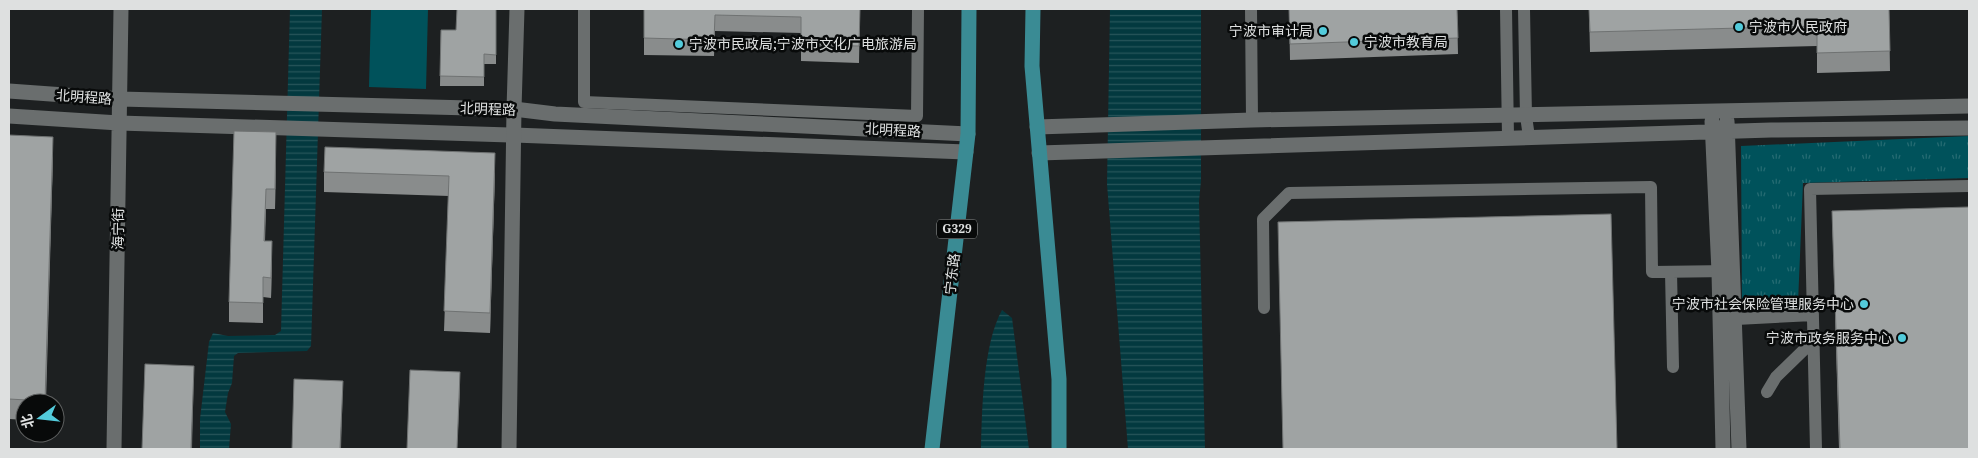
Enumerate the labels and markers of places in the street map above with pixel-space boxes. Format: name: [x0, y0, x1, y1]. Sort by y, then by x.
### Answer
place label: 宁波市人民政府: [1749, 17, 1847, 36]
place label: 宁波市审计局: [1229, 21, 1313, 40]
marker: 宁波市人民政府: [1733, 21, 1745, 33]
marker: 宁波市审计局: [1317, 25, 1329, 37]
place label: 宁波市教育局: [1364, 32, 1448, 51]
place label: 宁波市民政局;宁波市文化广电旅游局: [689, 34, 917, 53]
marker: 宁波市教育局: [1348, 36, 1360, 48]
marker: 宁波市民政局;宁波市文化广电旅游局: [673, 38, 685, 50]
place label: 宁波市社会保险管理服务中心: [1672, 294, 1854, 313]
marker: 宁波市社会保险管理服务中心: [1858, 298, 1870, 310]
place label: 宁波市政务服务中心: [1766, 328, 1892, 347]
marker: 宁波市政务服务中心: [1896, 332, 1908, 344]

